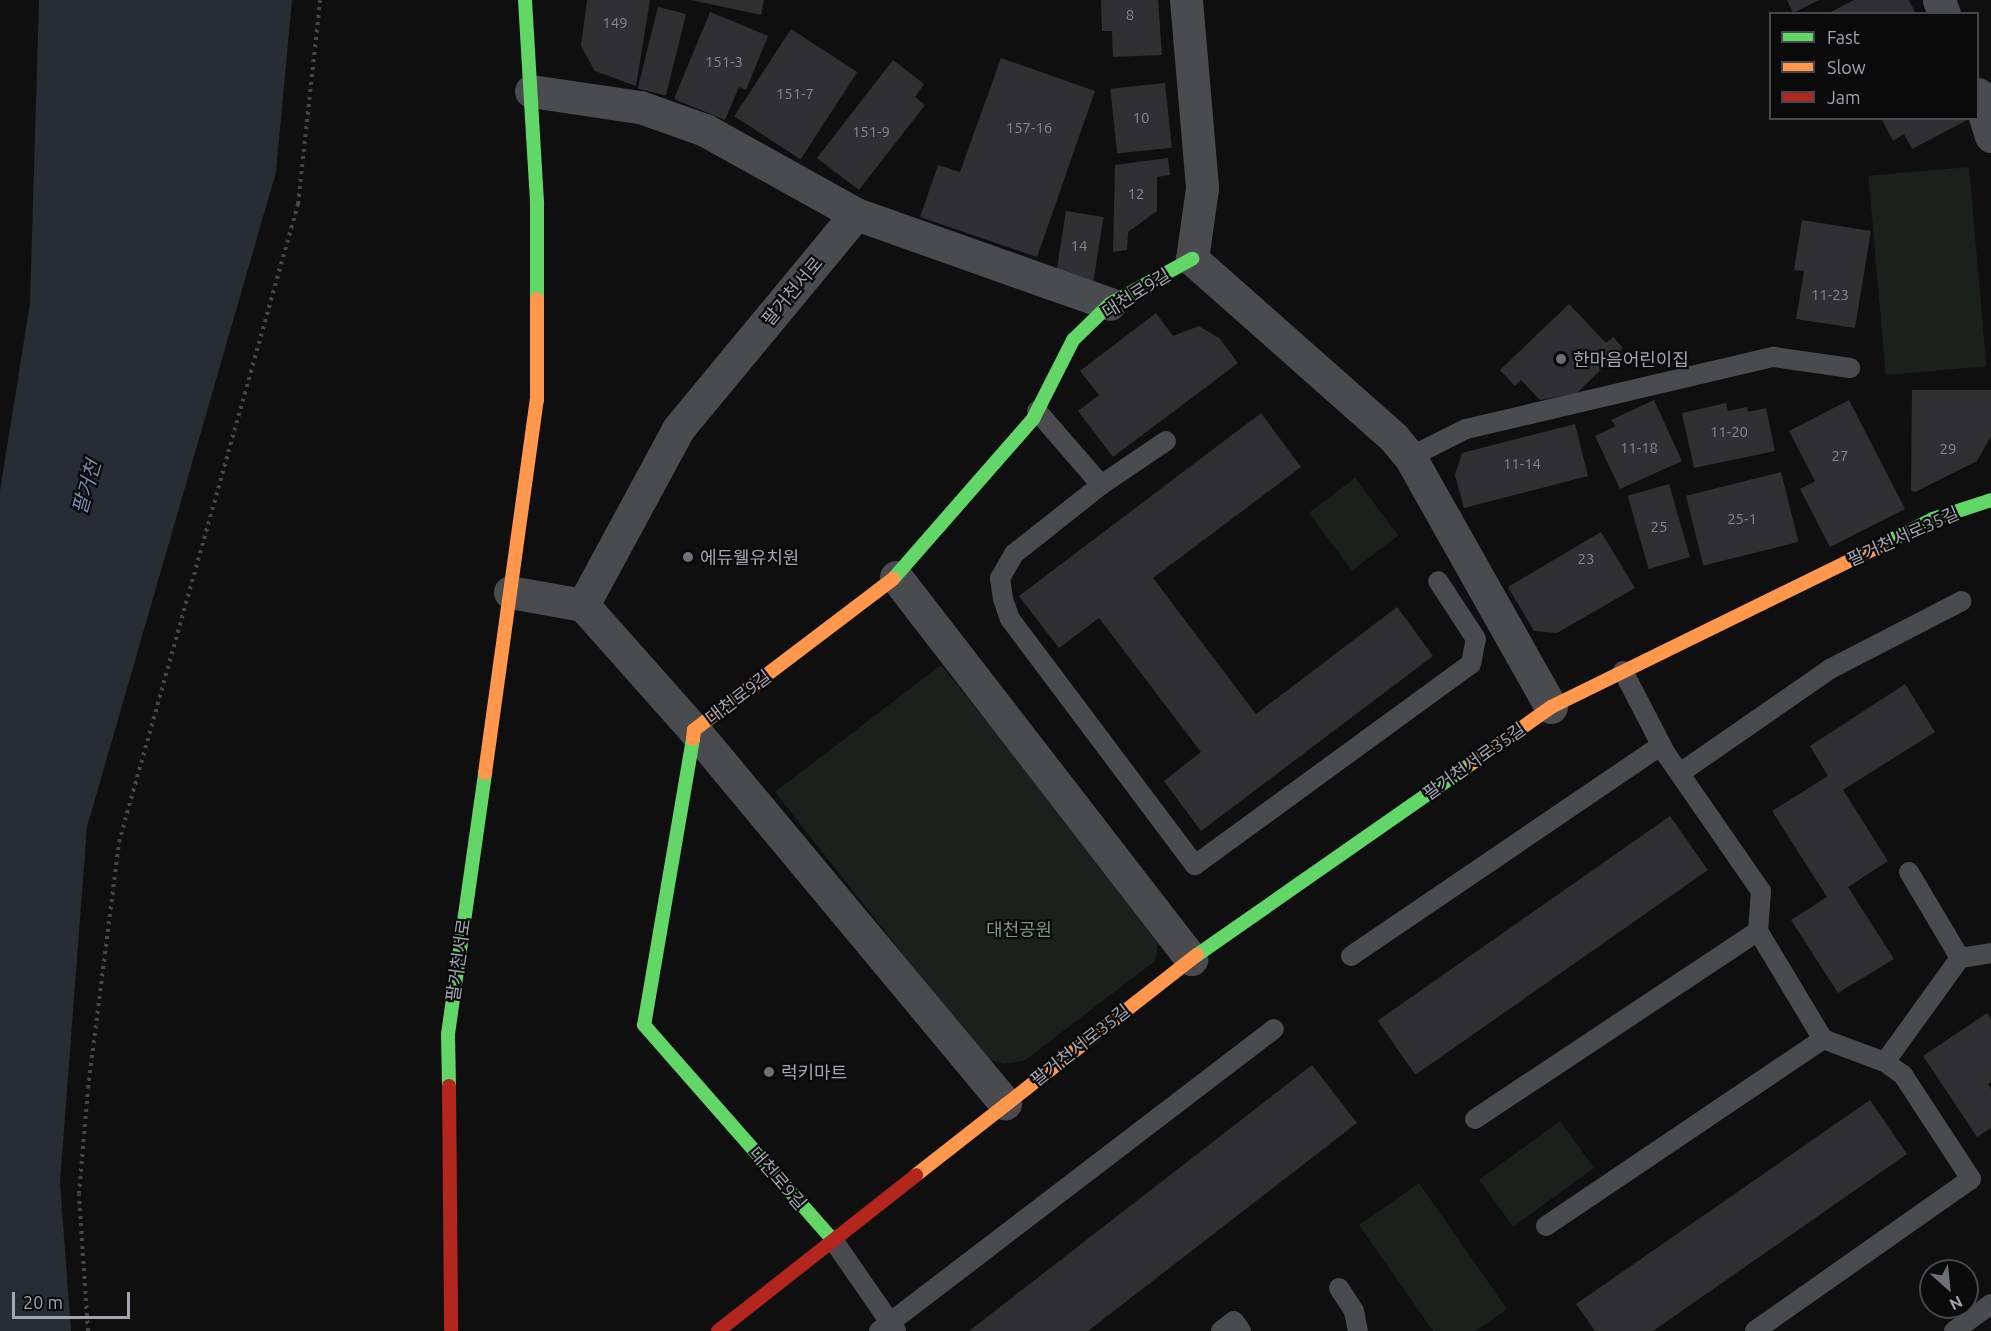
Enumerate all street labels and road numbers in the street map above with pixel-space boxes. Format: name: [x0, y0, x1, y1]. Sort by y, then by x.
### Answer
street label: 팔거천서로: [757, 252, 827, 330]
street label: 대천로9길: [1098, 264, 1174, 322]
street label: 팔거천서로35길: [1844, 502, 1962, 570]
street label: 대천로9길: [701, 665, 775, 729]
street label: 팔거천서로35길: [1419, 718, 1529, 804]
street label: 팔거천서로: [442, 917, 474, 1003]
street label: 팔거천서로35길: [1026, 1000, 1134, 1090]
street label: 대천로9길: [745, 1142, 811, 1214]

